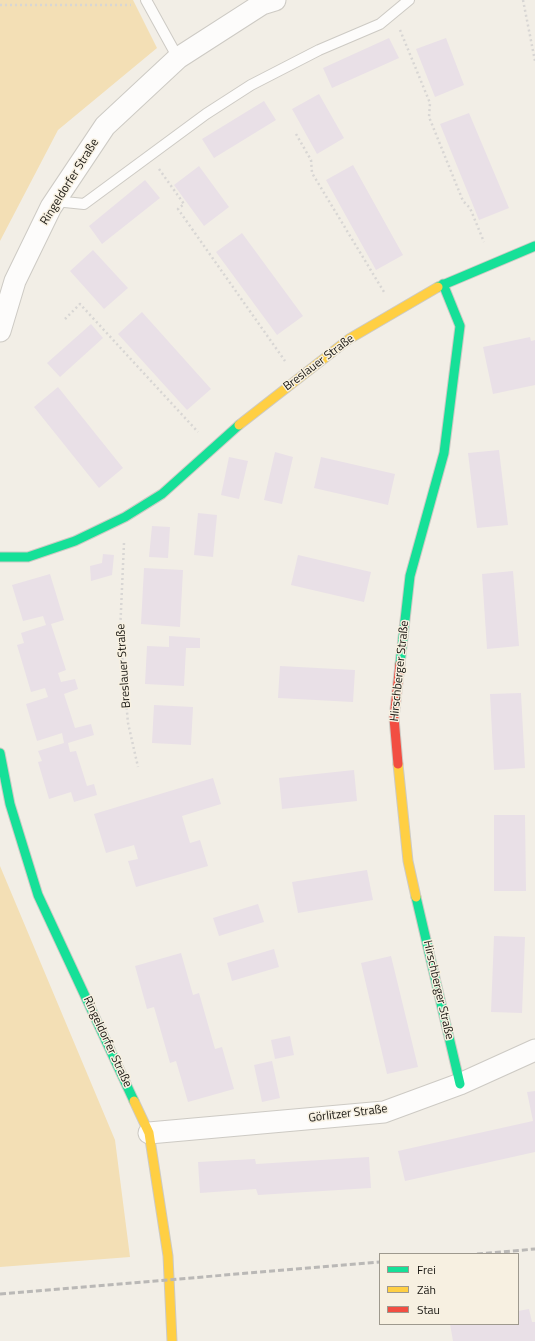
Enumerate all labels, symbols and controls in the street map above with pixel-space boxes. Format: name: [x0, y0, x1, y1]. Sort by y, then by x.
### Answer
street label: Ringeldorfer Straße: [38, 136, 102, 228]
street label: Breslauer Straße: [281, 332, 357, 394]
street label: Hirschberger Straße: [388, 620, 412, 722]
street label: Breslauer Straße: [114, 623, 134, 709]
street label: Hirschberger Straße: [420, 939, 456, 1041]
street label: Ringeldorfer Straße: [80, 994, 134, 1090]
street label: Görlitzer Straße: [308, 1102, 388, 1126]
legend: [379, 1253, 519, 1325]
text: Frei: [417, 1260, 436, 1279]
text: Zäh: [417, 1280, 436, 1299]
text: Stau: [417, 1300, 440, 1319]

